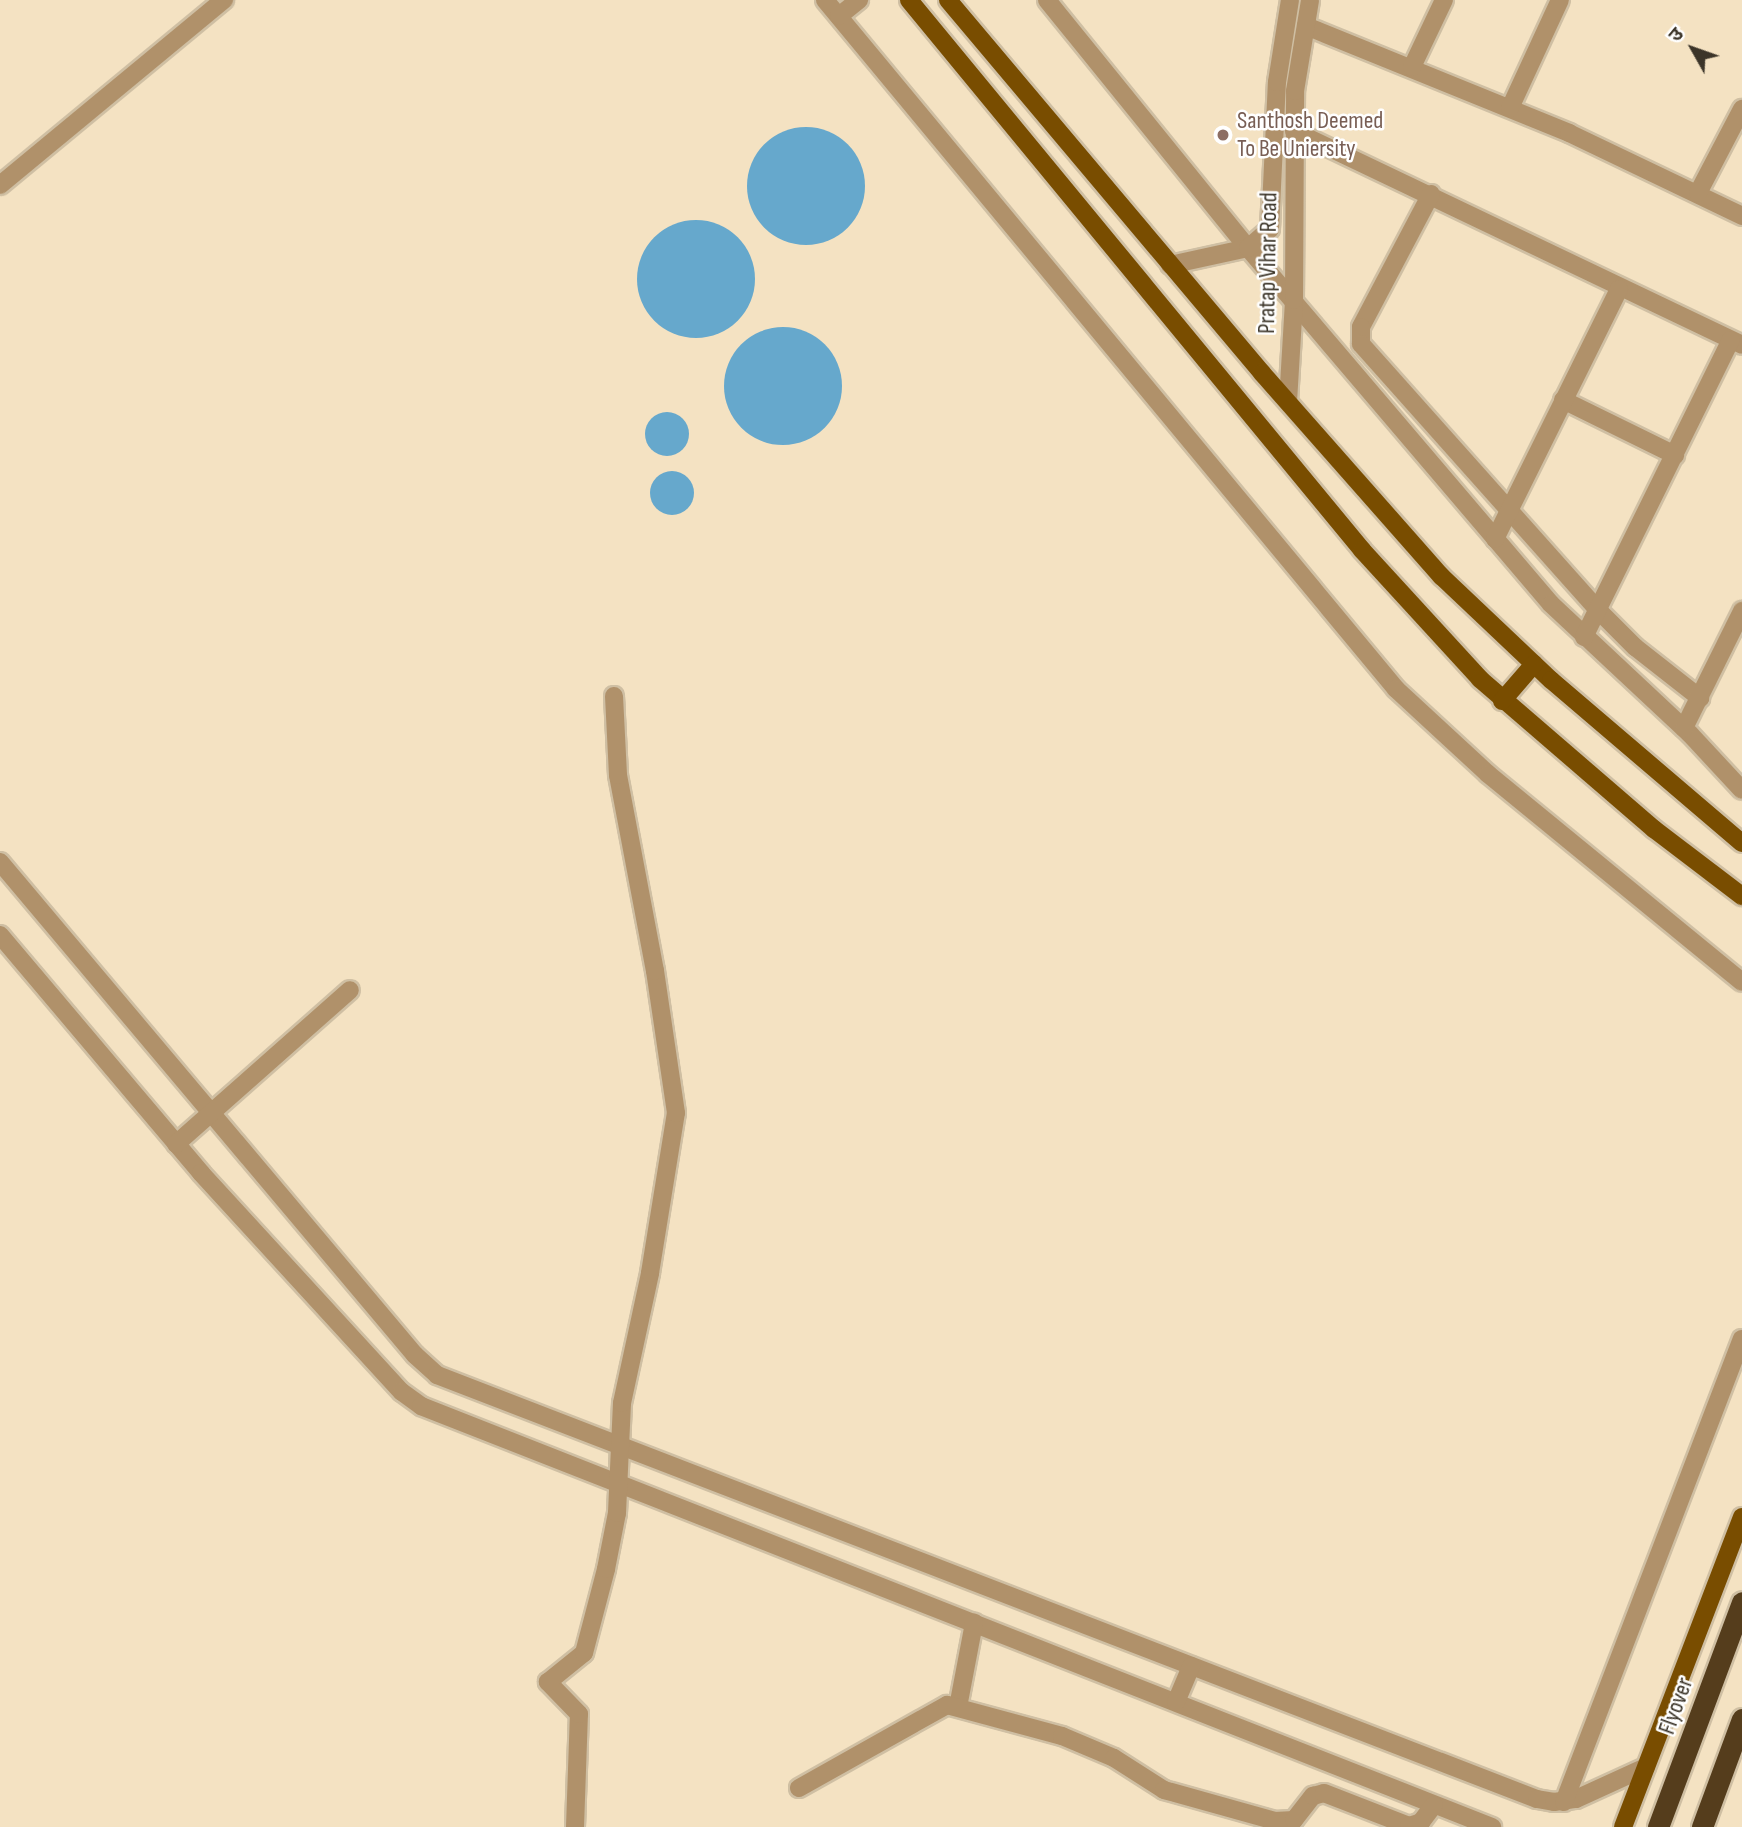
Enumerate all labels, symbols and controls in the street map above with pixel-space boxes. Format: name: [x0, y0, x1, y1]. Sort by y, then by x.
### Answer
north arrow: [1658, 14, 1728, 84]
text: उ: [1664, 24, 1689, 47]
place label: Santhosh Deemed To Be Uniersity: [1237, 107, 1383, 163]
marker: Santhosh Deemed To Be Uniersity: [1215, 127, 1231, 143]
street label: Pratap Vihar Road: [1252, 192, 1284, 334]
street label: Flyover: [1653, 1674, 1699, 1738]

